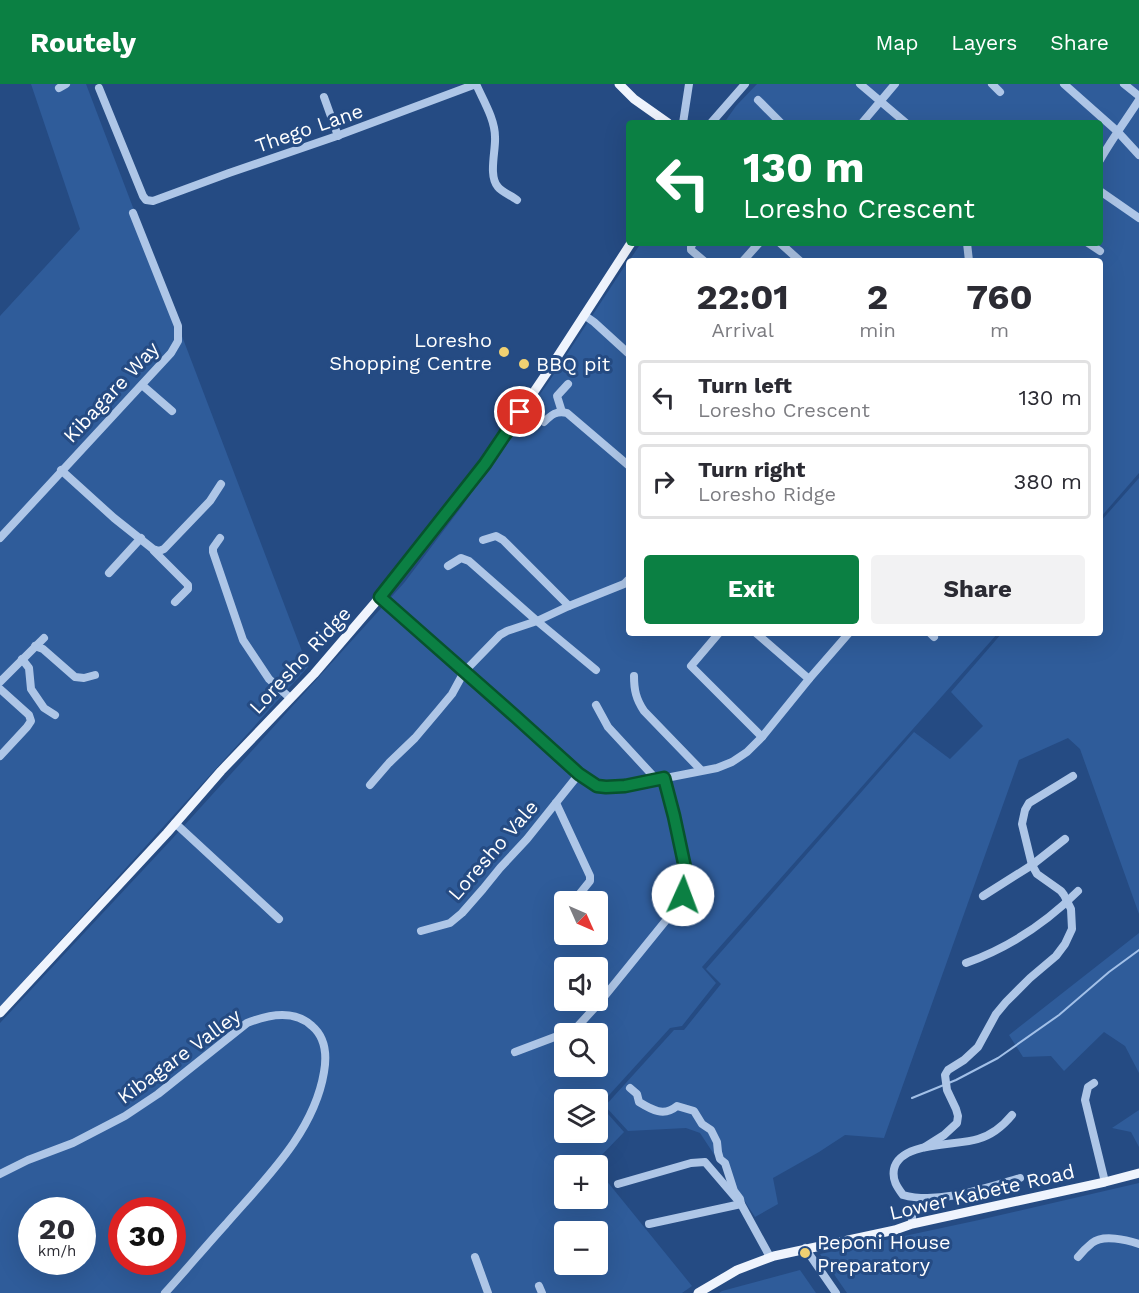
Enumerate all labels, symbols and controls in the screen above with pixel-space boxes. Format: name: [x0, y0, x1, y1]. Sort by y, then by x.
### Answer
text: Routely: [30, 26, 136, 59]
text: Map: [875, 30, 918, 55]
text: Layers: [951, 30, 1017, 55]
text: Share: [1050, 30, 1109, 55]
street label: Thego Lane: [252, 98, 366, 158]
text: 130 m: [743, 143, 865, 192]
icon: left: [644, 144, 722, 222]
text: Loresho Crescent: [743, 193, 975, 225]
text: 22:01: [696, 276, 789, 318]
text: 2: [867, 276, 888, 318]
text: 760: [966, 276, 1033, 318]
text: Arrival: [711, 318, 774, 342]
text: min: [859, 318, 896, 342]
text: m: [990, 318, 1009, 342]
place label: Loresho Shopping Centre: [329, 328, 492, 375]
street label: Kibagare Way: [58, 336, 164, 448]
marker: Loresho Shopping Centre: [497, 345, 511, 359]
place label: BBQ pit: [536, 352, 611, 376]
marker: BBQ pit: [517, 357, 531, 371]
text: Turn left: [698, 373, 792, 398]
icon: left: [647, 381, 680, 414]
text: 130 m: [1018, 385, 1082, 410]
pin: [494, 386, 545, 437]
icon: arrive: [503, 395, 536, 428]
text: Loresho Crescent: [698, 398, 870, 422]
text: Turn right: [698, 457, 805, 482]
icon: right: [647, 465, 680, 498]
text: 380 m: [1013, 469, 1082, 494]
text: Loresho Ridge: [698, 482, 836, 506]
button: Exit: [644, 555, 859, 624]
button: Share: [871, 555, 1085, 624]
street label: Loresho Ridge: [244, 601, 356, 719]
street label: Loresho Vale: [443, 795, 543, 905]
position arrow: [651, 863, 715, 927]
north arrow: [554, 891, 608, 945]
map controls: [554, 891, 608, 1275]
button: sound: [554, 957, 608, 1011]
street label: Kibagare Valley: [113, 1003, 246, 1109]
button: search: [554, 1023, 608, 1077]
button: layers: [554, 1089, 608, 1143]
button: +: [554, 1155, 608, 1209]
street label: Lower Kabete Road: [887, 1159, 1077, 1225]
speed limit sign: 30: [108, 1197, 186, 1275]
text: 20: [38, 1211, 76, 1246]
button: −: [554, 1221, 608, 1275]
place label: Peponi House Preparatory: [817, 1230, 951, 1277]
text: km/h: [38, 1242, 76, 1260]
marker: Peponi House Preparatory: [798, 1246, 812, 1260]

